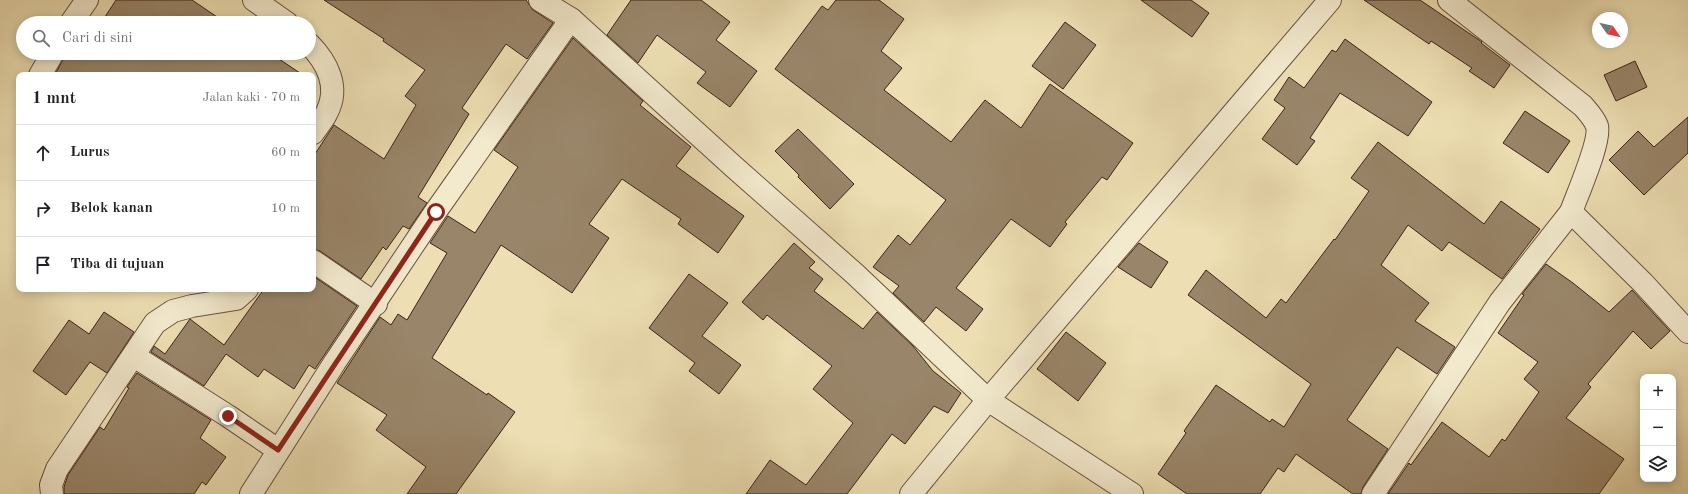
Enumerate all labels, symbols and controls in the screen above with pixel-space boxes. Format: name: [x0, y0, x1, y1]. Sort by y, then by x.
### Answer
north arrow: [1592, 12, 1628, 48]
search box: [16, 16, 316, 60]
icon: search: [30, 27, 52, 49]
text: Cari di sini: [62, 31, 133, 46]
text: 1 mnt: [32, 90, 76, 107]
text: Jalan kaki · 70 m: [203, 91, 300, 104]
icon: ahead: [32, 142, 54, 164]
text: Lurus: [70, 145, 110, 160]
text: 60 m: [271, 146, 300, 159]
icon: right: [32, 198, 54, 220]
text: Belok kanan: [70, 201, 153, 216]
text: 10 m: [271, 202, 300, 215]
route start: [427, 203, 445, 221]
icon: arrive: [32, 254, 54, 276]
text: Tiba di tujuan: [70, 257, 164, 272]
map controls: [1640, 374, 1676, 482]
button: +: [1640, 374, 1676, 410]
route end: [219, 407, 237, 425]
button: −: [1640, 410, 1676, 446]
button: layers: [1640, 446, 1676, 482]

